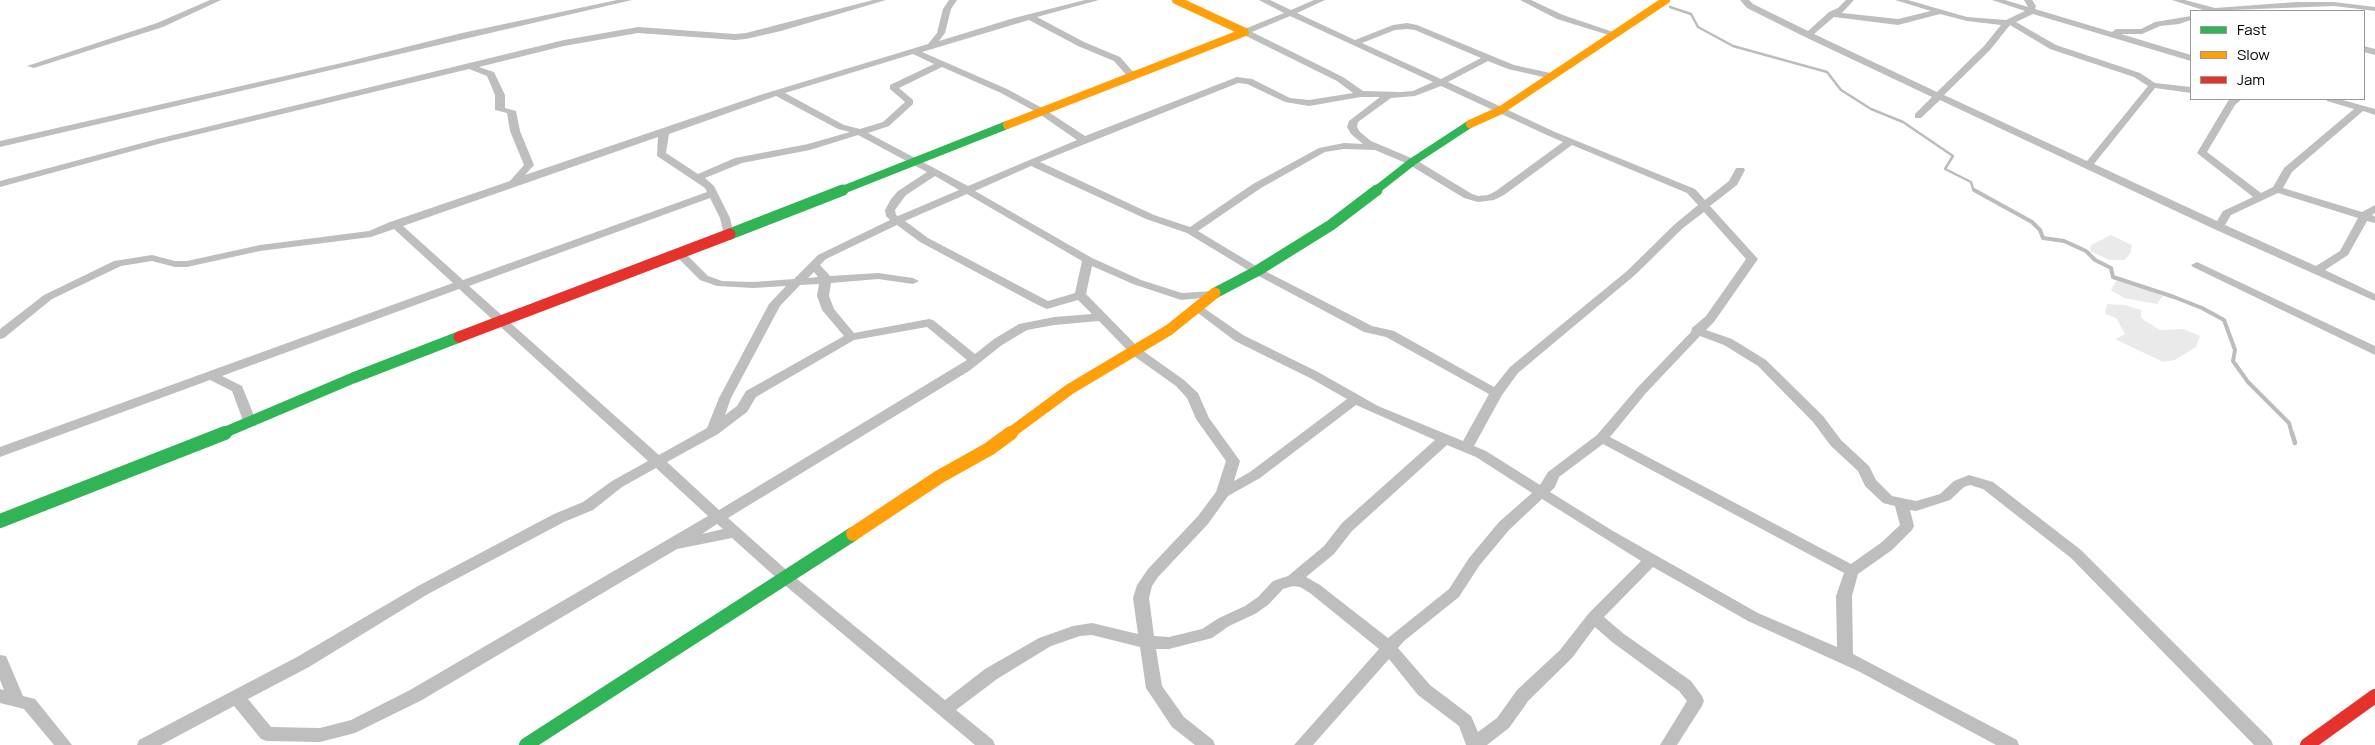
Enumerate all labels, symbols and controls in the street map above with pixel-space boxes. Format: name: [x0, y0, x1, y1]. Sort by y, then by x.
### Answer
legend: [2190, 10, 2365, 100]
text: Fast: [2237, 19, 2266, 40]
text: Slow: [2237, 44, 2270, 65]
text: Jam: [2237, 69, 2265, 90]

